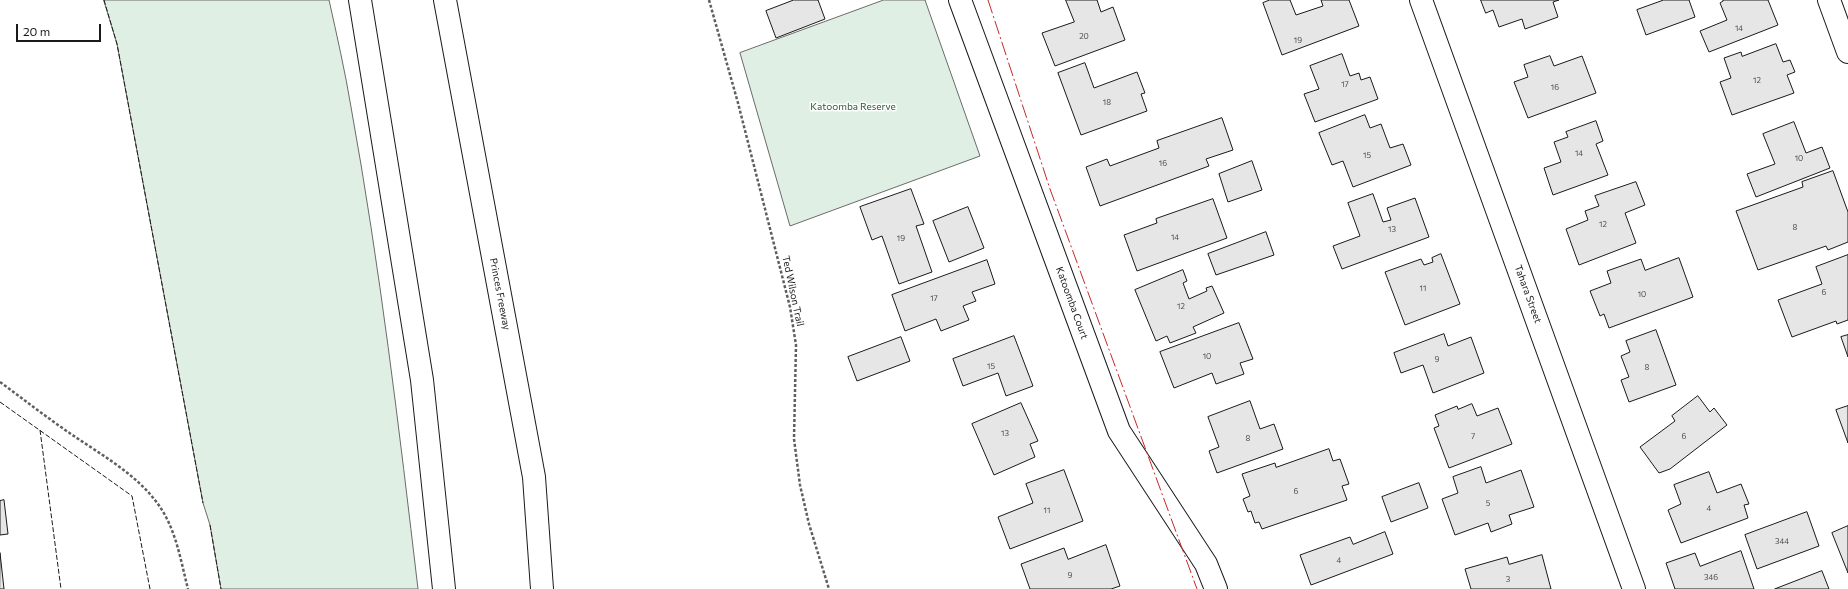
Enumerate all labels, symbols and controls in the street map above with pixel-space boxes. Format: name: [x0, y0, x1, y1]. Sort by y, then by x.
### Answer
scale bar: [18, 16, 103, 42]
house number: 14: [1735, 23, 1743, 33]
text: 20 m: [23, 24, 50, 38]
house number: 20: [1079, 31, 1089, 41]
house number: 19: [1294, 35, 1302, 45]
house number: 12: [1753, 75, 1761, 85]
house number: 17: [1341, 79, 1349, 89]
house number: 16: [1551, 82, 1559, 92]
house number: 18: [1103, 97, 1111, 107]
park label: Katoomba Reserve: [810, 101, 896, 113]
house number: 14: [1575, 148, 1583, 158]
house number: 15: [1363, 150, 1371, 160]
house number: 10: [1795, 153, 1803, 163]
house number: 16: [1159, 158, 1167, 168]
house number: 12: [1599, 219, 1607, 229]
house number: 8: [1793, 222, 1797, 232]
house number: 13: [1388, 224, 1396, 234]
house number: 14: [1171, 232, 1179, 242]
house number: 19: [897, 233, 905, 243]
street label: Ted Wilson Trail: [780, 255, 806, 327]
street label: Princes Freeway: [487, 257, 513, 331]
street label: Tahara Street: [1512, 263, 1544, 325]
street label: Katoomba Court: [1053, 265, 1091, 341]
house number: 11: [1420, 283, 1426, 293]
house number: 6: [1822, 287, 1826, 297]
house number: 10: [1638, 289, 1646, 299]
house number: 17: [930, 293, 938, 303]
house number: 12: [1177, 301, 1185, 311]
house number: 10: [1203, 351, 1211, 361]
house number: 9: [1435, 354, 1439, 364]
house number: 15: [987, 361, 995, 371]
house number: 8: [1645, 362, 1649, 372]
house number: 13: [1001, 428, 1009, 438]
house number: 7: [1471, 431, 1475, 441]
house number: 6: [1682, 431, 1686, 441]
house number: 8: [1246, 433, 1250, 443]
house number: 6: [1294, 486, 1298, 496]
house number: 5: [1486, 498, 1490, 508]
house number: 4: [1707, 503, 1711, 513]
house number: 11: [1044, 505, 1050, 515]
house number: 344: [1775, 536, 1789, 546]
house number: 4: [1337, 555, 1341, 565]
house number: 9: [1068, 570, 1072, 580]
house number: 346: [1704, 572, 1718, 582]
house number: 3: [1506, 574, 1510, 584]

